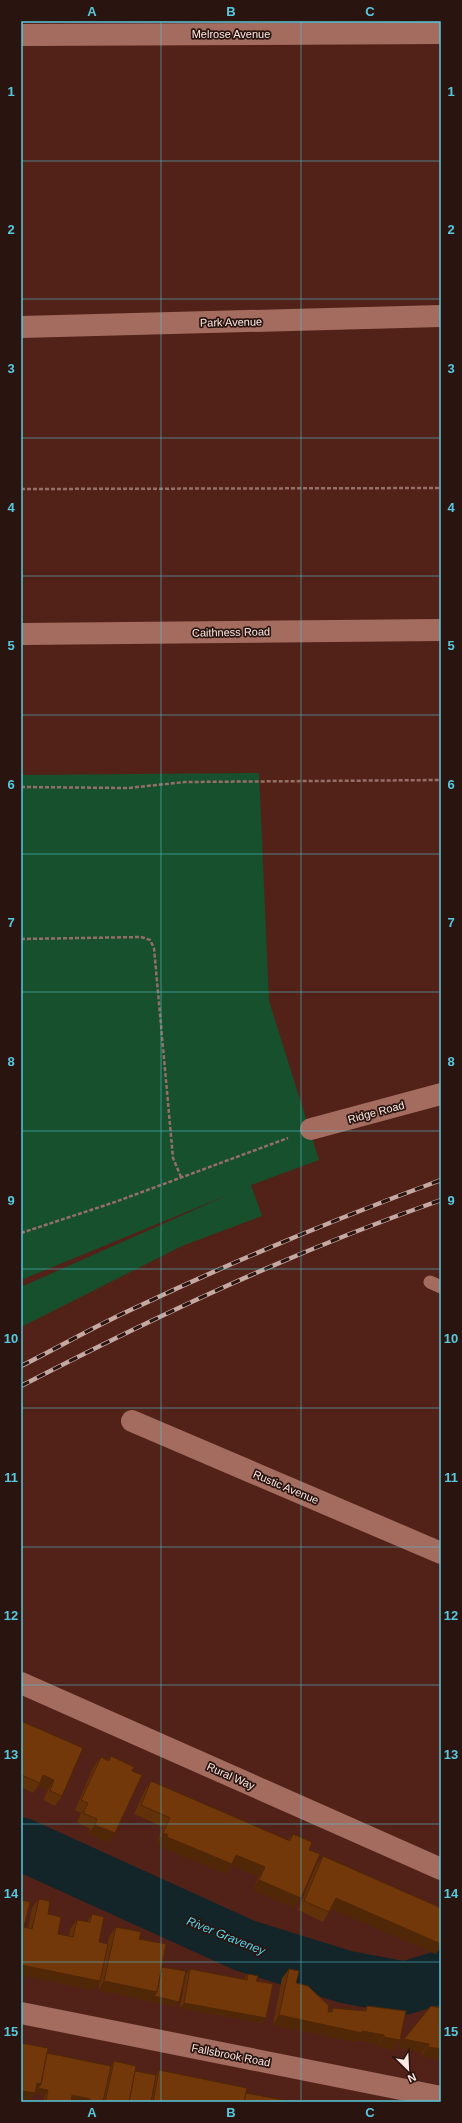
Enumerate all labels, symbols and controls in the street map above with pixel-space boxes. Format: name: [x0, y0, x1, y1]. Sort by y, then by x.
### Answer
text: A: [87, 4, 97, 19]
text: B: [226, 4, 236, 19]
text: C: [365, 4, 375, 19]
street label: Melrose Avenue: [192, 28, 270, 40]
text: 1: [7, 84, 15, 99]
text: 1: [447, 84, 455, 99]
text: 2: [7, 222, 15, 237]
text: 2: [447, 222, 455, 237]
street label: Park Avenue: [200, 315, 262, 329]
text: 3: [7, 361, 15, 376]
text: 3: [447, 361, 455, 376]
text: 4: [7, 500, 15, 515]
text: 4: [447, 500, 455, 515]
street label: Caithness Road: [192, 625, 270, 639]
text: 5: [7, 638, 15, 653]
text: 5: [447, 638, 455, 653]
text: 6: [7, 777, 15, 792]
text: 6: [447, 777, 455, 792]
text: 7: [7, 915, 15, 930]
text: 7: [447, 915, 455, 930]
text: 8: [7, 1054, 15, 1069]
text: 8: [447, 1054, 455, 1069]
street label: Ridge Road: [346, 1099, 406, 1125]
text: 9: [7, 1193, 15, 1208]
text: 9: [447, 1193, 455, 1208]
text: 10: [4, 1331, 18, 1346]
text: 10: [444, 1331, 458, 1346]
street label: Rustic Avenue: [251, 1468, 321, 1506]
text: 11: [4, 1470, 18, 1485]
text: 11: [444, 1470, 458, 1485]
text: 12: [4, 1608, 18, 1623]
text: 12: [444, 1608, 458, 1623]
text: 13: [4, 1747, 18, 1762]
text: 13: [444, 1747, 458, 1762]
street label: Rural Way: [205, 1760, 257, 1792]
text: 14: [4, 1886, 19, 1901]
text: 14: [444, 1886, 459, 1901]
water label: River Graveney: [185, 1914, 268, 1958]
text: 15: [4, 2024, 18, 2039]
text: 15: [444, 2024, 458, 2039]
street label: Fallsbrook Road: [191, 2041, 271, 2069]
north arrow: [388, 2049, 428, 2089]
text: N: [406, 2071, 418, 2085]
text: A: [87, 2105, 97, 2120]
text: B: [226, 2105, 236, 2120]
text: C: [365, 2105, 375, 2120]

